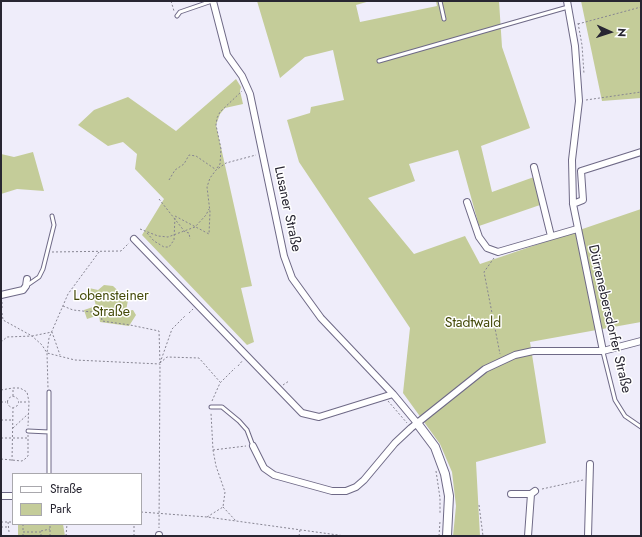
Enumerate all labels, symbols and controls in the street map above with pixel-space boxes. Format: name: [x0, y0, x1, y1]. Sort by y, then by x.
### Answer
north arrow: [590, 12, 630, 52]
text: N: [614, 28, 630, 37]
street label: Lusaner Straße: [270, 165, 304, 253]
street label: Dürrenebersdorfer Straße: [584, 243, 634, 395]
park label: Lobensteiner Straße: [73, 289, 149, 322]
park label: Stadtwald: [445, 316, 501, 332]
legend: [12, 473, 142, 525]
text: Straße: [50, 480, 82, 498]
text: Park: [50, 500, 71, 518]

